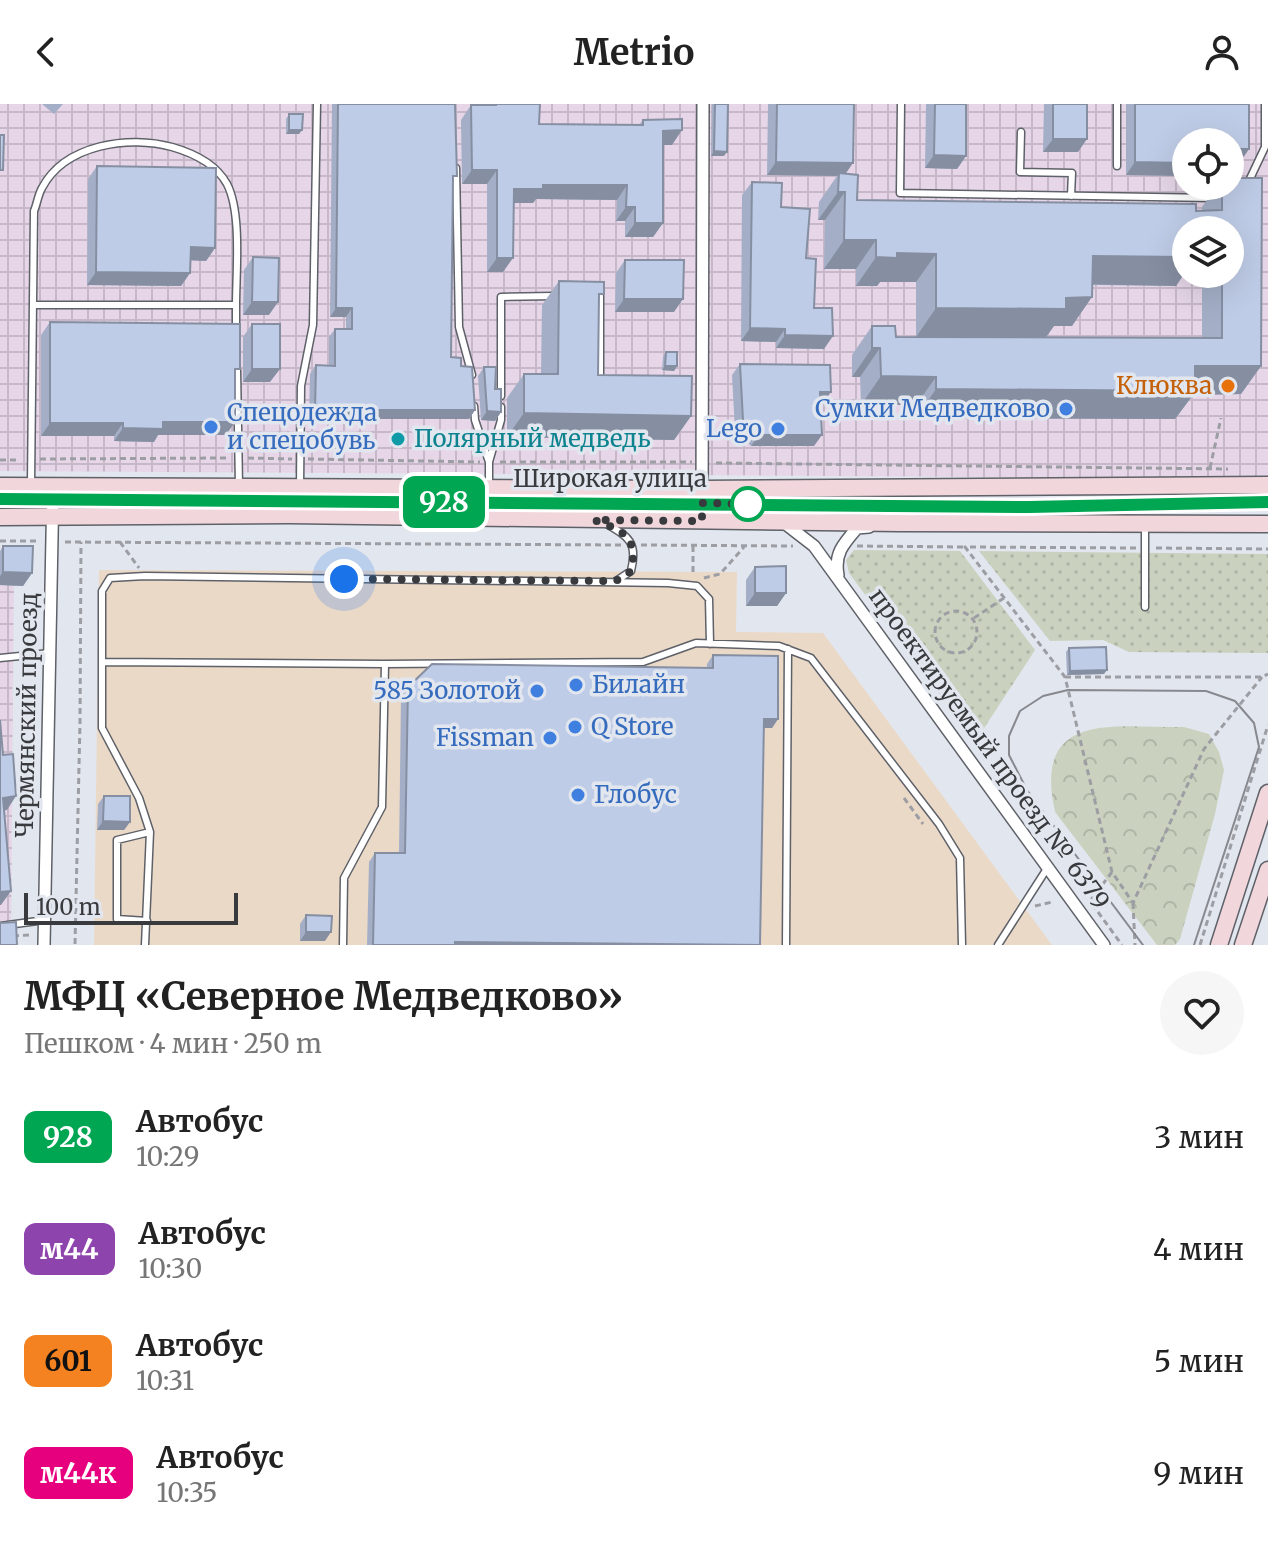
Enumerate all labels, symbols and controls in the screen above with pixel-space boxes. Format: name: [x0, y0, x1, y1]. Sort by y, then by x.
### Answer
icon: back: [24, 30, 68, 74]
text: Metrio: [574, 30, 694, 75]
icon: person: [1200, 30, 1244, 74]
map controls: [1172, 128, 1244, 288]
button: locate: [1172, 128, 1244, 200]
button: layers: [1172, 216, 1244, 288]
place label: Клюква: [1116, 370, 1212, 401]
marker: Клюква: [1219, 377, 1237, 395]
place label: Сумки Медведково: [815, 393, 1050, 424]
place label: Спецодежда и спецобувь: [227, 397, 377, 456]
marker: Сумки Медведково: [1057, 400, 1075, 418]
place label: Lego: [706, 413, 762, 444]
marker: Спецодежда и спецобувь: [202, 418, 220, 436]
marker: Lego: [769, 420, 787, 438]
place label: Полярный медведь: [414, 423, 651, 454]
marker: Полярный медведь: [389, 430, 407, 448]
street label: Широкая улица: [513, 463, 707, 494]
line badge: 928: [398, 476, 490, 528]
text: 928: [419, 484, 469, 520]
unlabelled marker: [731, 487, 765, 521]
your location: [324, 559, 364, 599]
street label: проектируемый проезд № 6379: [862, 582, 1117, 915]
street label: Чермянский проезд: [9, 592, 44, 838]
place label: Билайн: [592, 669, 685, 700]
place label: 585 Золотой: [373, 675, 521, 706]
marker: Билайн: [567, 676, 585, 694]
marker: 585 Золотой: [528, 682, 546, 700]
place label: Q Store: [591, 711, 674, 742]
marker: Q Store: [566, 718, 584, 736]
place label: Fissman: [436, 722, 534, 753]
marker: Fissman: [541, 729, 559, 747]
place label: Глобус: [594, 779, 677, 810]
marker: Глобус: [569, 786, 587, 804]
scale bar: [24, 889, 238, 925]
text: 100 m: [36, 893, 101, 921]
button: heart: [1160, 971, 1244, 1055]
text: МФЦ «Северное Медведково»: [24, 973, 623, 1020]
text: Пешком · 4 мин · 250 m: [24, 1027, 322, 1060]
text: Автобус: [136, 1102, 263, 1140]
text: 3 мин: [1154, 1118, 1244, 1156]
text: 928: [43, 1119, 93, 1155]
text: 10:29: [136, 1140, 199, 1173]
text: Автобус: [139, 1214, 266, 1252]
text: 4 мин: [1153, 1230, 1244, 1268]
text: м44: [40, 1231, 99, 1267]
text: 10:30: [139, 1252, 202, 1285]
text: Автобус: [136, 1326, 263, 1364]
text: 5 мин: [1154, 1342, 1244, 1380]
text: 601: [44, 1343, 92, 1379]
text: 10:31: [136, 1364, 194, 1397]
text: Автобус: [157, 1438, 284, 1476]
text: 9 мин: [1153, 1454, 1244, 1492]
text: м44к: [40, 1455, 117, 1491]
text: 10:35: [157, 1476, 218, 1509]

